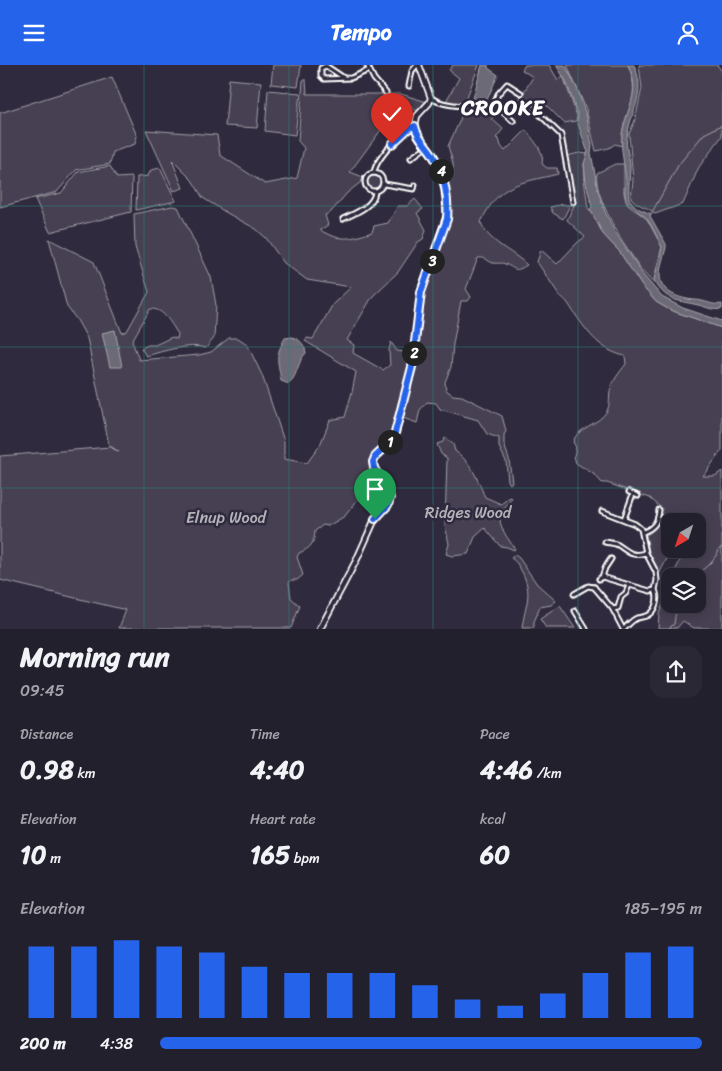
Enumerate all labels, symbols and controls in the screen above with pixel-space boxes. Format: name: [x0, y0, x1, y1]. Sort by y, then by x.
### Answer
text: Tempo: [330, 13, 392, 52]
icon: menu: [20, 19, 48, 47]
icon: person: [674, 19, 702, 47]
district label: CROOKE: [460, 89, 546, 127]
pin: [371, 93, 413, 144]
icon: check: [378, 100, 406, 128]
pin: 4: [428, 159, 454, 183]
text: 4: [437, 159, 446, 184]
pin: 3: [420, 249, 444, 273]
text: 3: [429, 249, 436, 274]
pin: 2: [402, 341, 426, 365]
text: 2: [410, 341, 419, 366]
pin: 1: [378, 429, 402, 455]
text: 1: [387, 430, 394, 455]
pin: [354, 468, 396, 519]
icon: arrive: [361, 475, 389, 503]
park label: Ridges Wood: [425, 498, 513, 527]
park label: Elnup Wood: [186, 503, 268, 532]
north arrow: [661, 513, 706, 557]
map controls: [661, 513, 706, 613]
button: layers: [661, 568, 706, 613]
text: Morning run: [20, 632, 170, 681]
button: share: [650, 646, 702, 698]
text: 09:45: [20, 676, 65, 705]
text: Distance: [20, 722, 73, 747]
text: Time: [250, 722, 280, 747]
text: Pace: [480, 722, 510, 747]
text: 0.98: [20, 747, 74, 792]
text: 4:40: [250, 747, 305, 792]
text: 4:46: [480, 747, 533, 792]
text: km: [74, 761, 96, 786]
text: /km: [533, 761, 562, 786]
text: Elevation: [20, 807, 77, 832]
text: Heart rate: [250, 807, 316, 832]
text: kcal: [480, 807, 505, 832]
text: 10: [20, 832, 47, 877]
text: 165: [250, 832, 290, 877]
text: 60: [480, 832, 510, 877]
text: m: [47, 846, 61, 871]
text: bpm: [290, 846, 320, 871]
text: Elevation: [20, 894, 85, 923]
text: 185–195 m: [624, 894, 702, 923]
text: 200 m: [20, 1029, 66, 1058]
text: 4:38: [100, 1029, 133, 1058]

